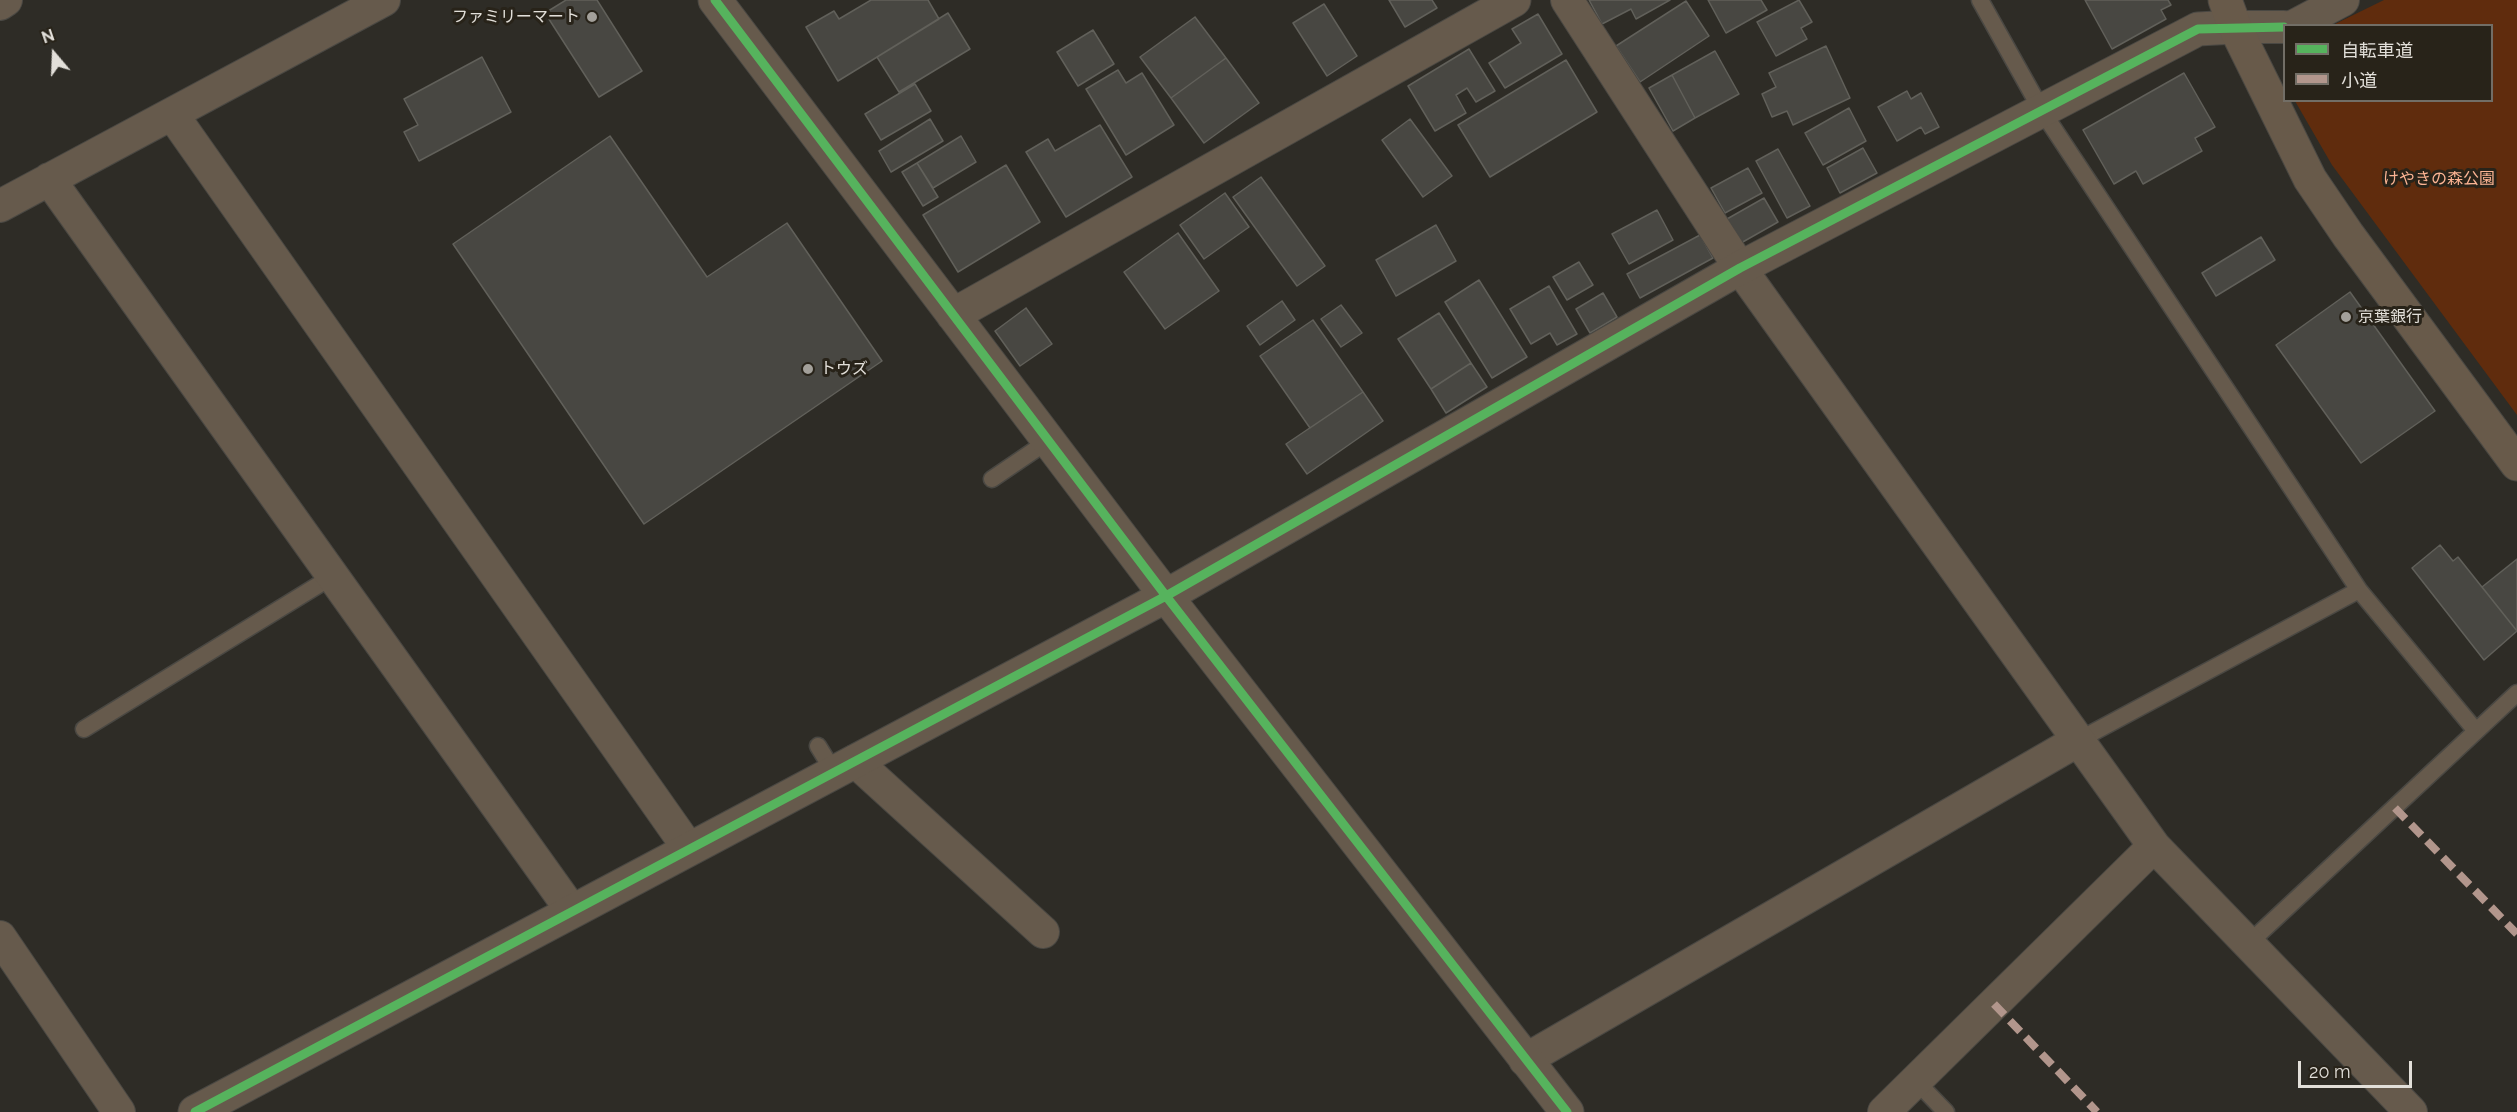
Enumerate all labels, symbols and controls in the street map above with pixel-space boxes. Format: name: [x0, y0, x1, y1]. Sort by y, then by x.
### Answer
place label: ファミリーマート: [452, 7, 580, 27]
marker: ファミリーマート: [585, 10, 599, 24]
north arrow: [24, 24, 84, 84]
legend: [2283, 24, 2493, 102]
text: N: [39, 26, 57, 47]
text: 自転車道: [2341, 40, 2413, 61]
text: 小道: [2341, 70, 2377, 91]
park label: けやきの森公園: [2383, 169, 2495, 189]
place label: 京葉銀行: [2358, 307, 2422, 327]
marker: 京葉銀行: [2339, 310, 2353, 324]
place label: トウズ: [820, 359, 868, 379]
marker: トウズ: [801, 362, 815, 376]
scale bar: [2301, 1049, 2415, 1087]
text: 20 m: [2309, 1061, 2351, 1082]

